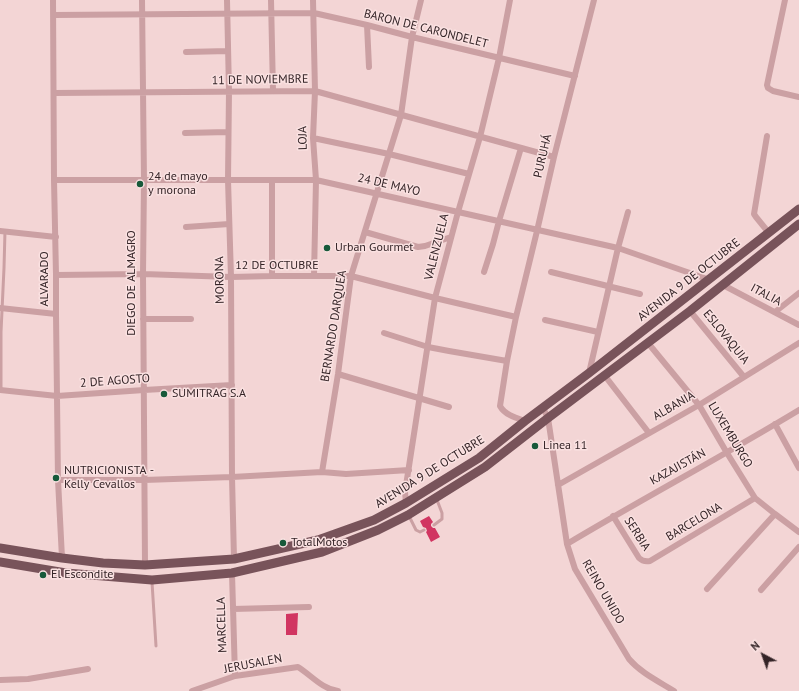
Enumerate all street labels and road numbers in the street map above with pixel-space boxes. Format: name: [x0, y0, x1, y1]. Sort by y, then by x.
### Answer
street label: BARON DE CARONDELET: [362, 7, 490, 51]
street label: 11 DE NOVIEMBRE: [212, 72, 308, 88]
street label: LOJA: [296, 126, 310, 150]
street label: PURUHÁ: [531, 133, 555, 179]
street label: 24 DE MAYO: [356, 171, 422, 199]
street label: VALENZUELA: [422, 212, 452, 282]
street label: DIEGO DE ALMAGRO: [125, 230, 139, 336]
street label: AVENIDA 9 DE OCTUBRE: [635, 236, 743, 324]
street label: ALVARADO: [38, 251, 52, 307]
street label: MORONA: [212, 256, 228, 304]
street label: 12 DE OCTUBRE: [235, 259, 319, 273]
street label: BERNARDO DARQUEA: [318, 269, 350, 383]
street label: ITALIA: [748, 281, 784, 309]
street label: ESLOVAQUIA: [700, 307, 752, 367]
street label: 2 DE AGOSTO: [80, 371, 150, 391]
street label: ALBANIA: [651, 388, 697, 424]
street label: LUXEMBURGO: [705, 399, 755, 471]
street label: AVENIDA 9 DE OCTUBRE: [373, 432, 487, 512]
street label: KAZAJISTÁN: [648, 446, 708, 488]
street label: BARCELONA: [663, 500, 725, 544]
street label: SERBIA: [621, 514, 653, 554]
street label: REINO UNIDO: [579, 557, 627, 627]
street label: MARCELLA: [214, 597, 230, 653]
street label: JERUSALEN: [223, 651, 283, 677]

